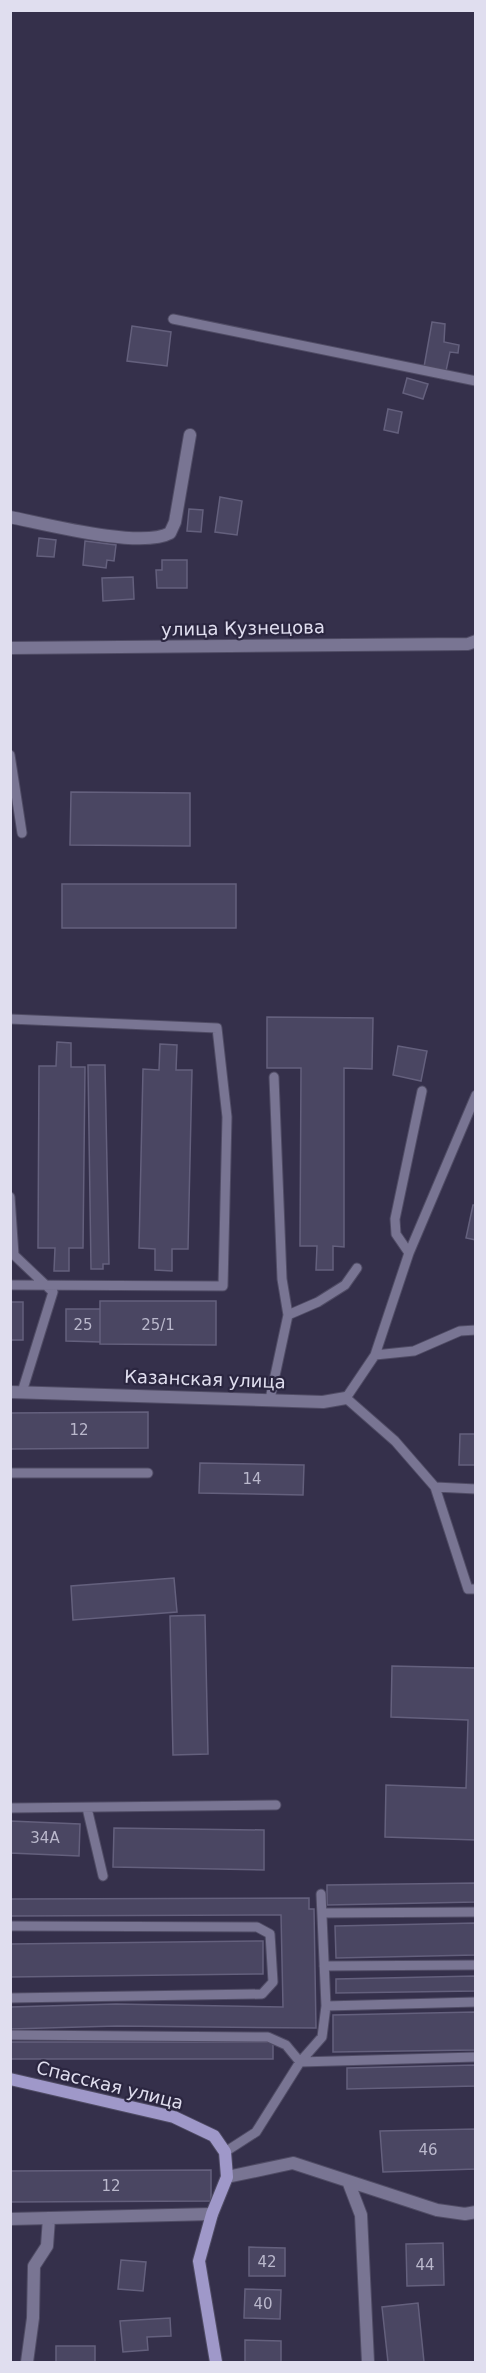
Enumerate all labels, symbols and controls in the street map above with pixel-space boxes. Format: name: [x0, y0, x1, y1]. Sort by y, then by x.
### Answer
street label: улица Кузнецова: [161, 616, 325, 640]
house number: 25: [73, 1316, 93, 1334]
house number: 25/1: [141, 1316, 175, 1334]
street label: Казанская улица: [124, 1366, 286, 1392]
house number: 12: [69, 1421, 89, 1439]
house number: 14: [242, 1470, 262, 1488]
house number: 34А: [30, 1829, 60, 1847]
street label: Спасская улица: [34, 2057, 186, 2113]
house number: 46: [418, 2141, 438, 2159]
house number: 12: [101, 2177, 121, 2195]
house number: 42: [257, 2253, 277, 2271]
house number: 44: [415, 2256, 435, 2274]
house number: 40: [253, 2295, 273, 2313]

